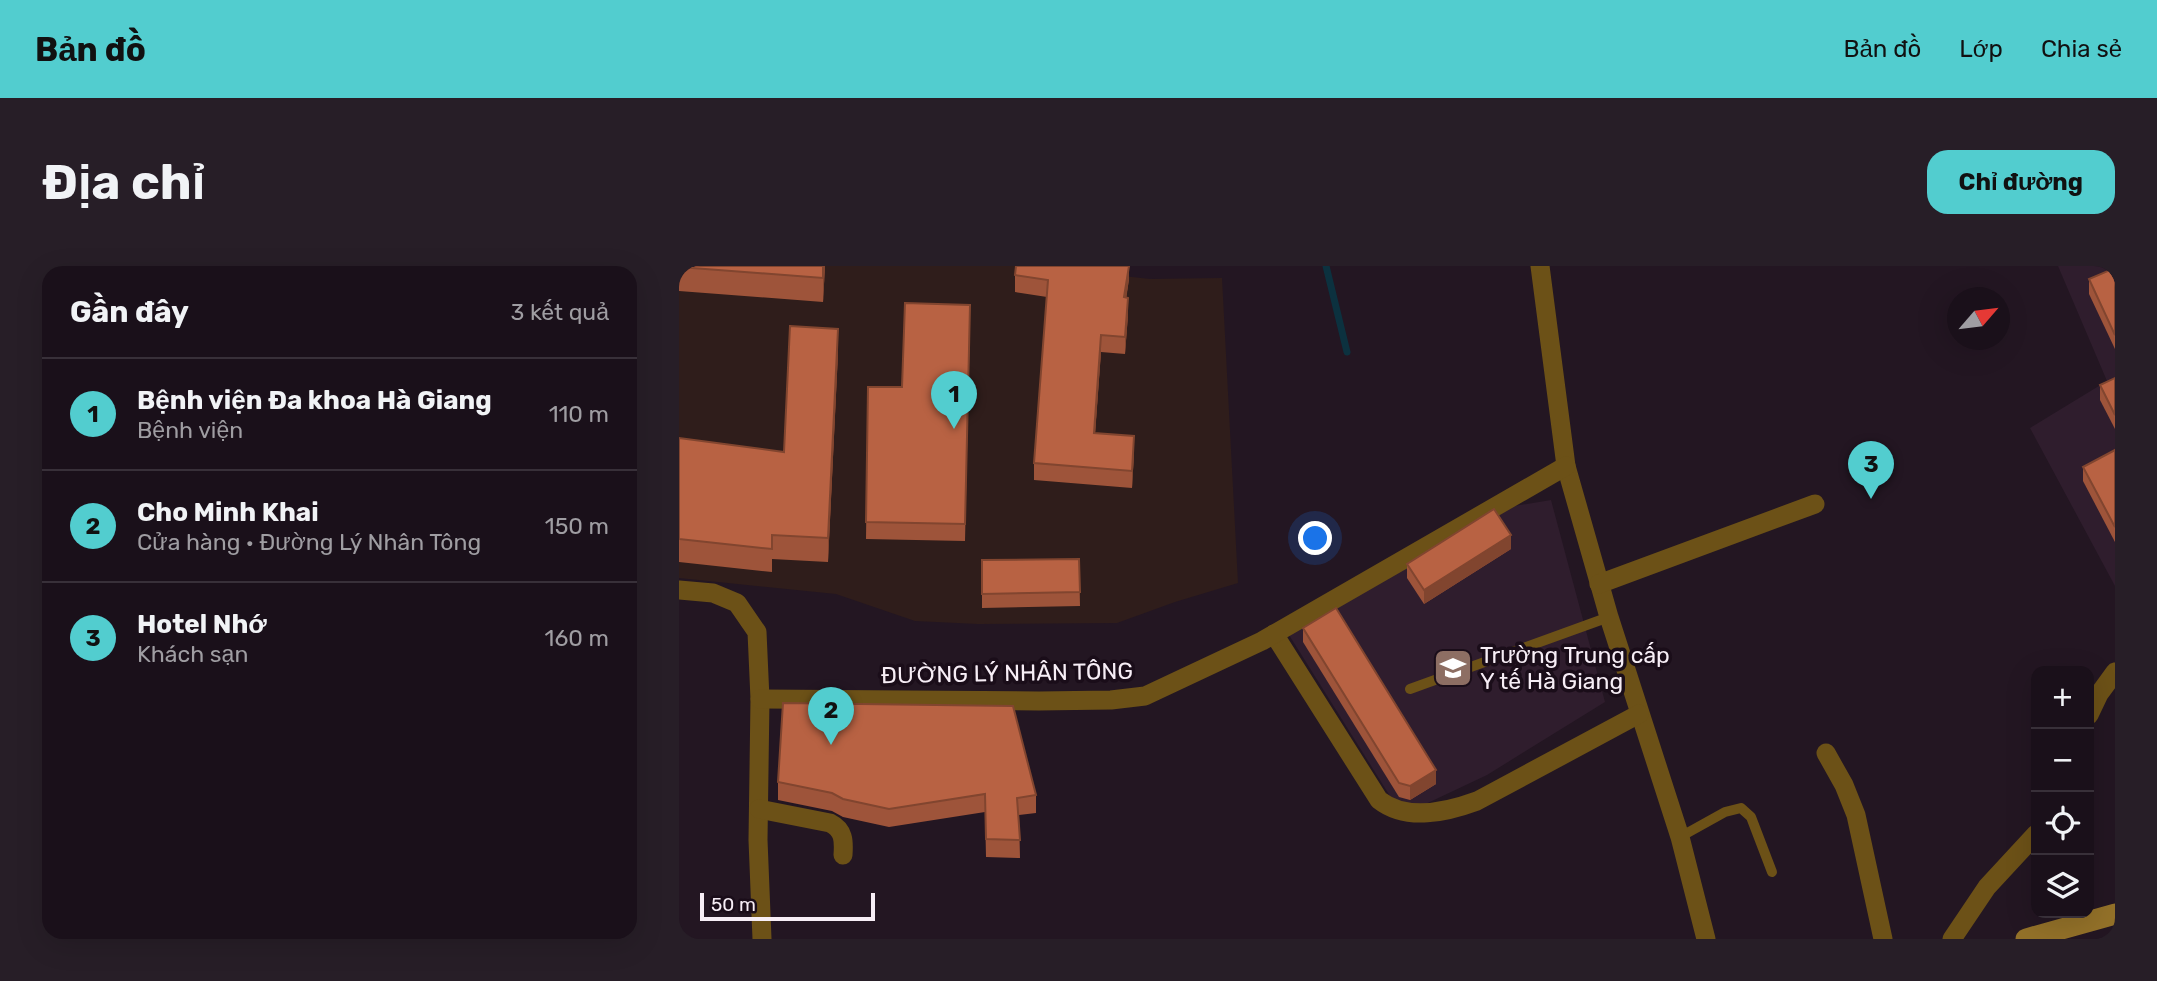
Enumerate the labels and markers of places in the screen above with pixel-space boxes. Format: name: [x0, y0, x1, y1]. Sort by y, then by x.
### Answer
pin: 1: [931, 371, 977, 429]
pin: 3: [1848, 441, 1894, 499]
place label: Trường Trung cấp Y tế Hà Giang: [1480, 641, 1670, 695]
school or university icon: Trường Trung cấp Y tế Hà Giang: [1432, 647, 1474, 689]
pin: 2: [808, 687, 854, 745]

